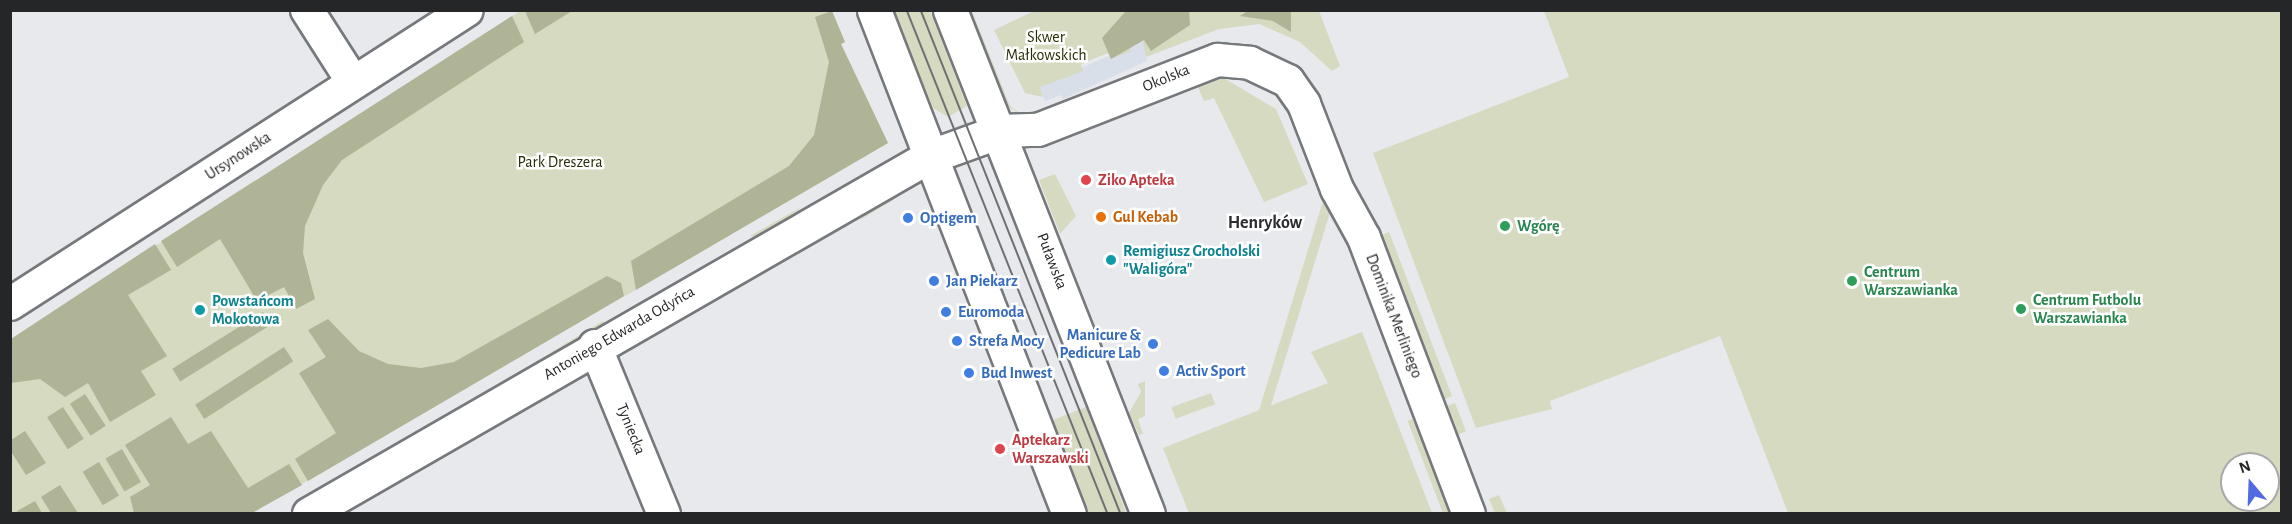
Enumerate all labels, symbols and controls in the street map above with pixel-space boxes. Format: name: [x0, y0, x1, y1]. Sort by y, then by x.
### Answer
park label: Skwer Małkowskich: [1005, 27, 1087, 65]
street label: Okolska: [1140, 60, 1192, 96]
street label: Ursynowska: [201, 128, 275, 184]
park label: Park Dreszera: [517, 152, 603, 172]
place label: Ziko Apteka: [1098, 170, 1175, 190]
marker: Ziko Apteka: [1079, 173, 1093, 187]
place label: Gul Kebab: [1113, 207, 1178, 227]
place label: Optigem: [920, 208, 977, 228]
marker: Gul Kebab: [1094, 210, 1108, 224]
marker: Optigem: [901, 211, 915, 225]
district label: Henryków: [1228, 212, 1302, 234]
place label: Wgórę: [1517, 216, 1560, 236]
marker: Wgórę: [1498, 219, 1512, 233]
street label: Puławska: [1033, 230, 1071, 292]
place label: Remigiusz Grocholski "Waligóra": [1123, 241, 1260, 279]
street label: Dominika Merliniego: [1361, 251, 1427, 381]
marker: Remigiusz Grocholski "Waligóra": [1104, 253, 1118, 267]
place label: Centrum Warszawianka: [1864, 262, 1958, 300]
place label: Jan Piekarz: [946, 271, 1018, 291]
marker: Jan Piekarz: [927, 274, 941, 288]
marker: Centrum Warszawianka: [1845, 274, 1859, 288]
street label: Antoniego Edwarda Odyńca: [540, 282, 698, 384]
place label: Centrum Futbolu Warszawianka: [2033, 290, 2141, 328]
place label: Powstańcom Mokotowa: [212, 291, 294, 329]
place label: Euromoda: [958, 302, 1024, 322]
marker: Centrum Futbolu Warszawianka: [2014, 302, 2028, 316]
marker: Powstańcom Mokotowa: [193, 303, 207, 317]
marker: Euromoda: [939, 305, 953, 319]
place label: Manicure & Pedicure Lab: [1060, 325, 1141, 363]
place label: Strefa Mocy: [969, 331, 1044, 351]
marker: Strefa Mocy: [950, 334, 964, 348]
marker: Manicure & Pedicure Lab: [1146, 337, 1160, 351]
place label: Activ Sport: [1176, 361, 1246, 381]
place label: Bud Inwest: [981, 363, 1052, 383]
marker: Activ Sport: [1157, 364, 1171, 378]
marker: Bud Inwest: [962, 366, 976, 380]
street label: Tyniecka: [612, 401, 650, 457]
place label: Aptekarz Warszawski: [1012, 430, 1089, 468]
marker: Aptekarz Warszawski: [993, 442, 1007, 456]
north arrow: [2220, 452, 2280, 512]
text: N: [2237, 457, 2253, 476]

